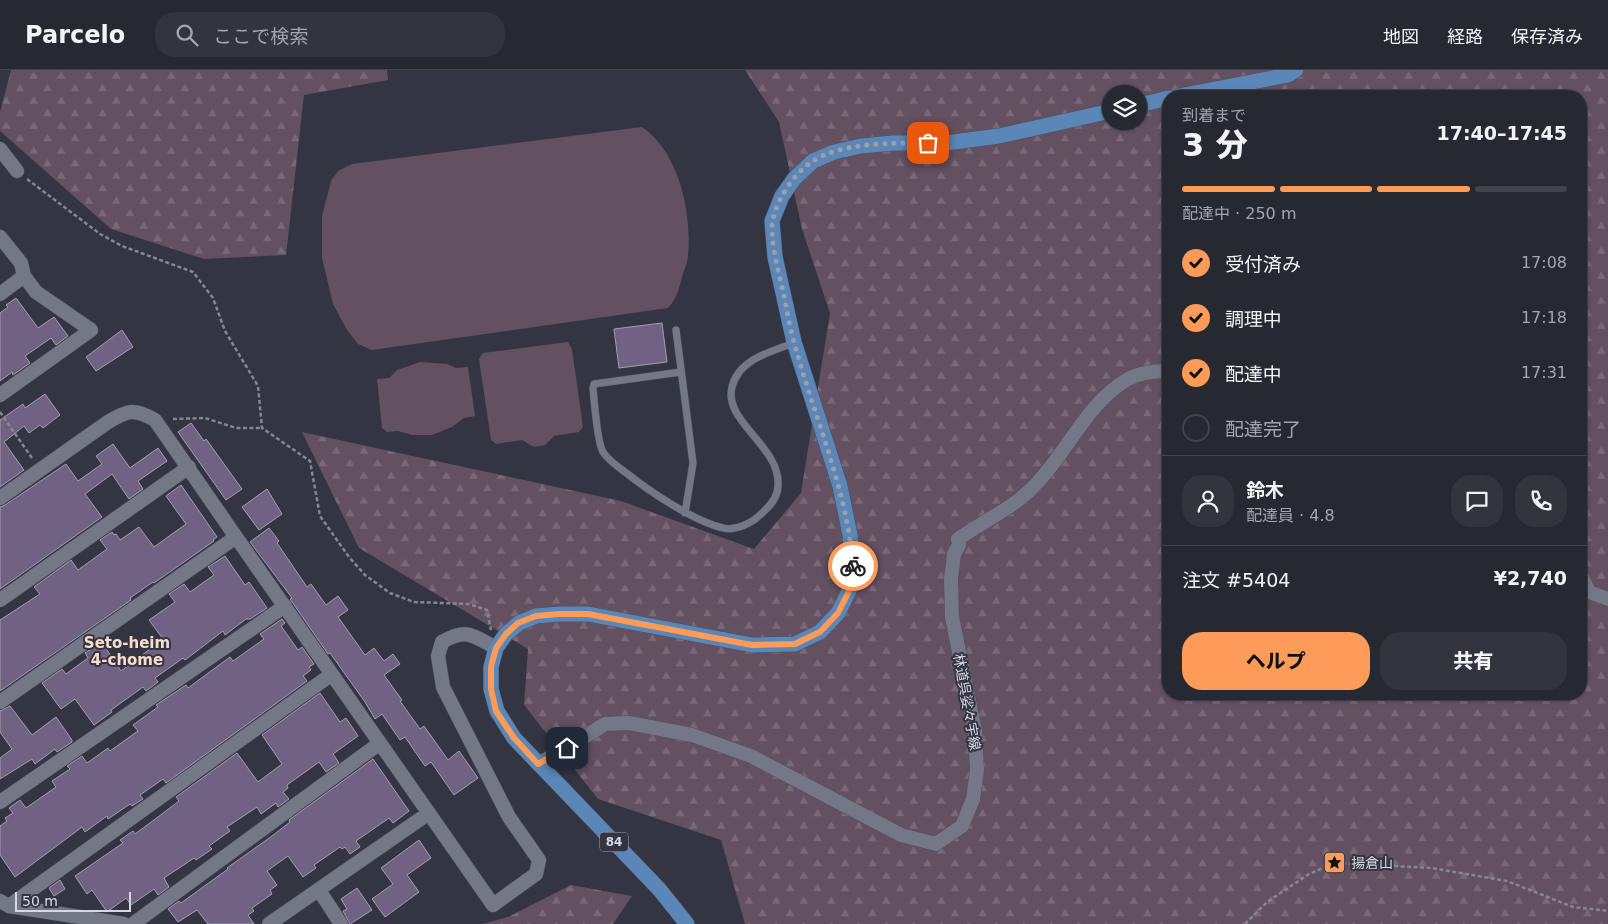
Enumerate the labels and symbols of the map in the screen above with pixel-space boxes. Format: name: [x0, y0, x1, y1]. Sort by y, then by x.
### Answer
pin: [907, 122, 949, 164]
courier: [828, 541, 878, 591]
district label: Seto-heim 4-chome: [84, 634, 170, 669]
street label: 林道呉娑々宇線: [951, 652, 983, 752]
pin: [546, 727, 588, 769]
road number: 84: [600, 832, 628, 852]
place icon: 揚倉山: [1323, 851, 1347, 875]
place label: 揚倉山: [1351, 855, 1393, 871]
scale bar: [15, 889, 131, 912]

